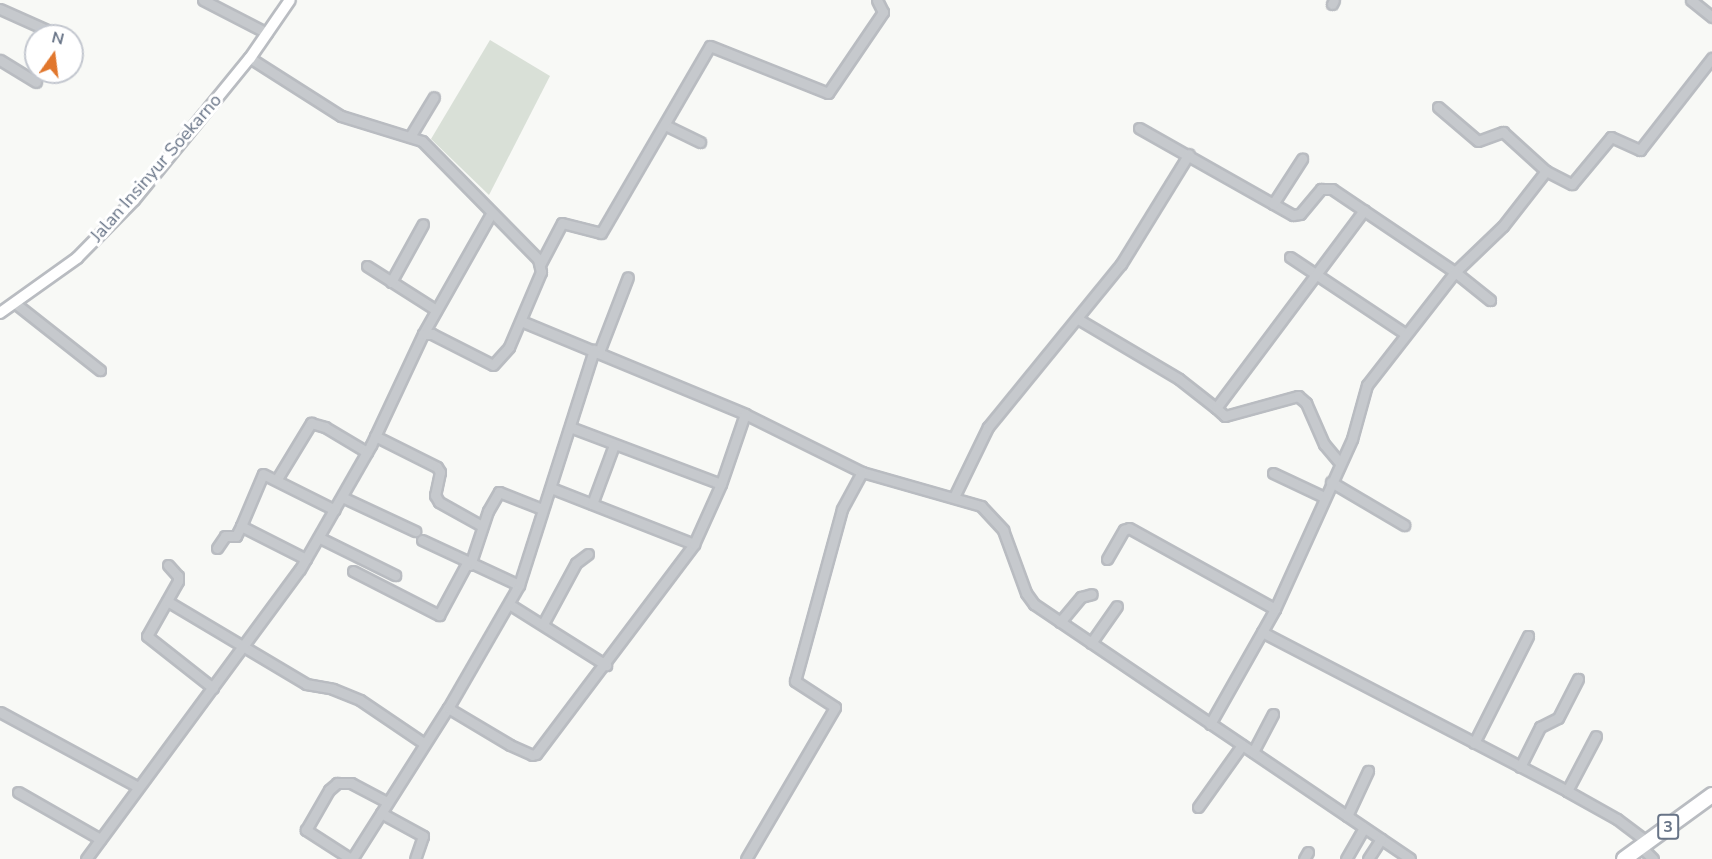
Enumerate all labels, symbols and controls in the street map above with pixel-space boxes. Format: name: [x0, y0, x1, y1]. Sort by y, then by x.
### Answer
north arrow: [24, 24, 84, 84]
text: N: [49, 26, 66, 51]
street label: Jalan Insinyur Soekarno: [86, 90, 226, 246]
road number: 3: [1656, 814, 1680, 840]

